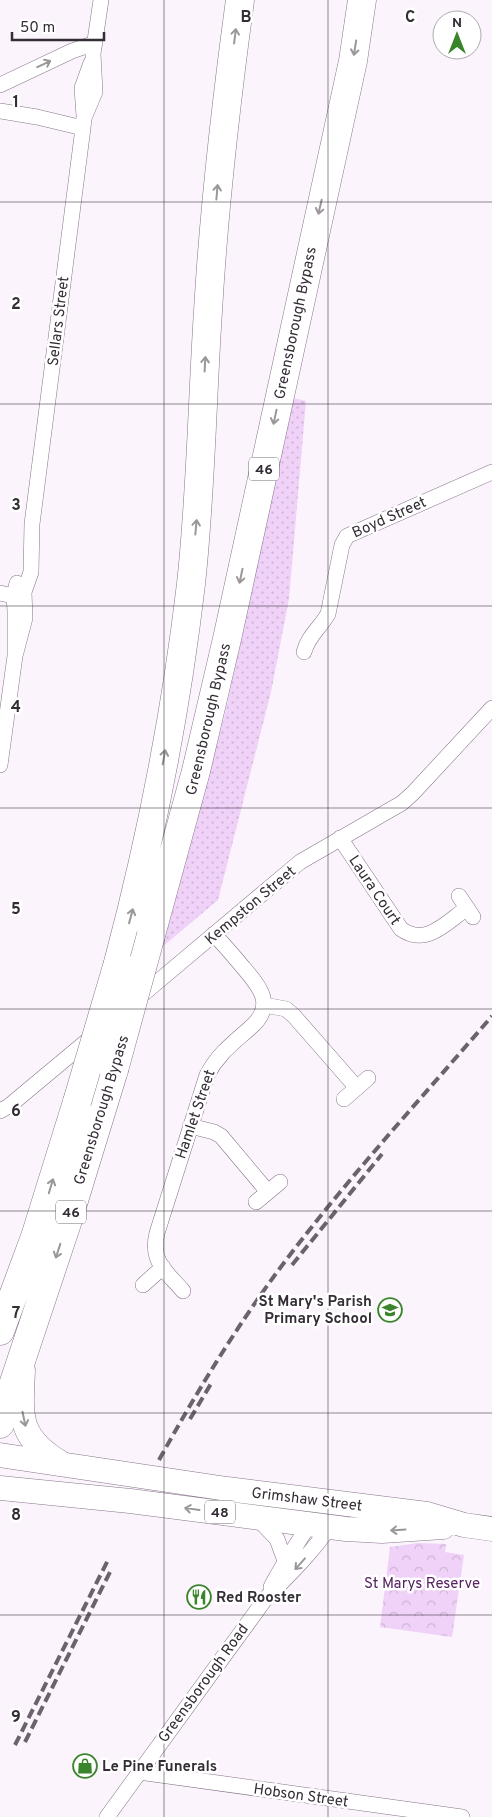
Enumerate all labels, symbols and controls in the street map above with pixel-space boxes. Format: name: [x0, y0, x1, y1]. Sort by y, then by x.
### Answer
text: B: [240, 8, 252, 28]
text: C: [405, 8, 415, 28]
scale bar: [12, 10, 105, 42]
north arrow: [432, 10, 482, 60]
text: N: [452, 15, 462, 32]
text: 50 m: [20, 19, 55, 38]
one-way arrow: [230, 29, 240, 45]
one-way arrow: [350, 40, 360, 56]
one-way arrow: [36, 59, 51, 69]
text: 1: [13, 93, 19, 113]
one-way arrow: [212, 184, 222, 200]
one-way arrow: [315, 198, 324, 214]
street label: Greensborough Bypass: [271, 245, 322, 401]
street label: Sellars Street: [45, 275, 74, 367]
text: 2: [11, 295, 21, 315]
one-way arrow: [200, 357, 210, 373]
one-way arrow: [270, 409, 279, 425]
road number: 46: [249, 458, 279, 480]
street label: Boyd Street: [349, 494, 430, 543]
text: 3: [11, 496, 21, 516]
one-way arrow: [191, 519, 201, 535]
one-way arrow: [236, 568, 245, 584]
street label: Greensborough Bypass: [183, 641, 236, 797]
text: 4: [11, 698, 21, 718]
one-way arrow: [160, 749, 170, 765]
street label: Laura Court: [343, 852, 404, 929]
street label: Kempston Street: [202, 863, 300, 950]
text: 5: [11, 900, 21, 920]
one-way arrow: [126, 908, 136, 924]
street label: Greensborough Bypass: [71, 1033, 134, 1188]
street label: Hamlet Street: [172, 1067, 221, 1162]
text: 6: [11, 1102, 21, 1122]
one-way arrow: [47, 1179, 56, 1195]
road number: 46: [56, 1200, 86, 1224]
one-way arrow: [53, 1242, 62, 1258]
place label: St Mary's Parish Primary School: [259, 1293, 372, 1329]
school or university icon: St Mary's Parish Primary School: [377, 1297, 403, 1323]
text: 7: [12, 1304, 20, 1324]
one-way arrow: [20, 1411, 29, 1427]
street label: Grimshaw Street: [250, 1484, 363, 1517]
road number: 48: [205, 1500, 235, 1524]
one-way arrow: [185, 1504, 201, 1514]
text: 8: [11, 1506, 21, 1526]
one-way arrow: [390, 1525, 406, 1534]
one-way arrow: [294, 1557, 306, 1570]
park label: St Marys Reserve: [364, 1575, 480, 1594]
restaurant icon: Red Rooster: [186, 1584, 212, 1610]
place label: Red Rooster: [216, 1589, 302, 1608]
street label: Greensborough Road: [155, 1621, 254, 1747]
text: 9: [11, 1708, 21, 1728]
shop icon: Le Pine Funerals: [72, 1753, 98, 1779]
place label: Le Pine Funerals: [102, 1758, 217, 1777]
street label: Hobson Street: [252, 1780, 349, 1813]

